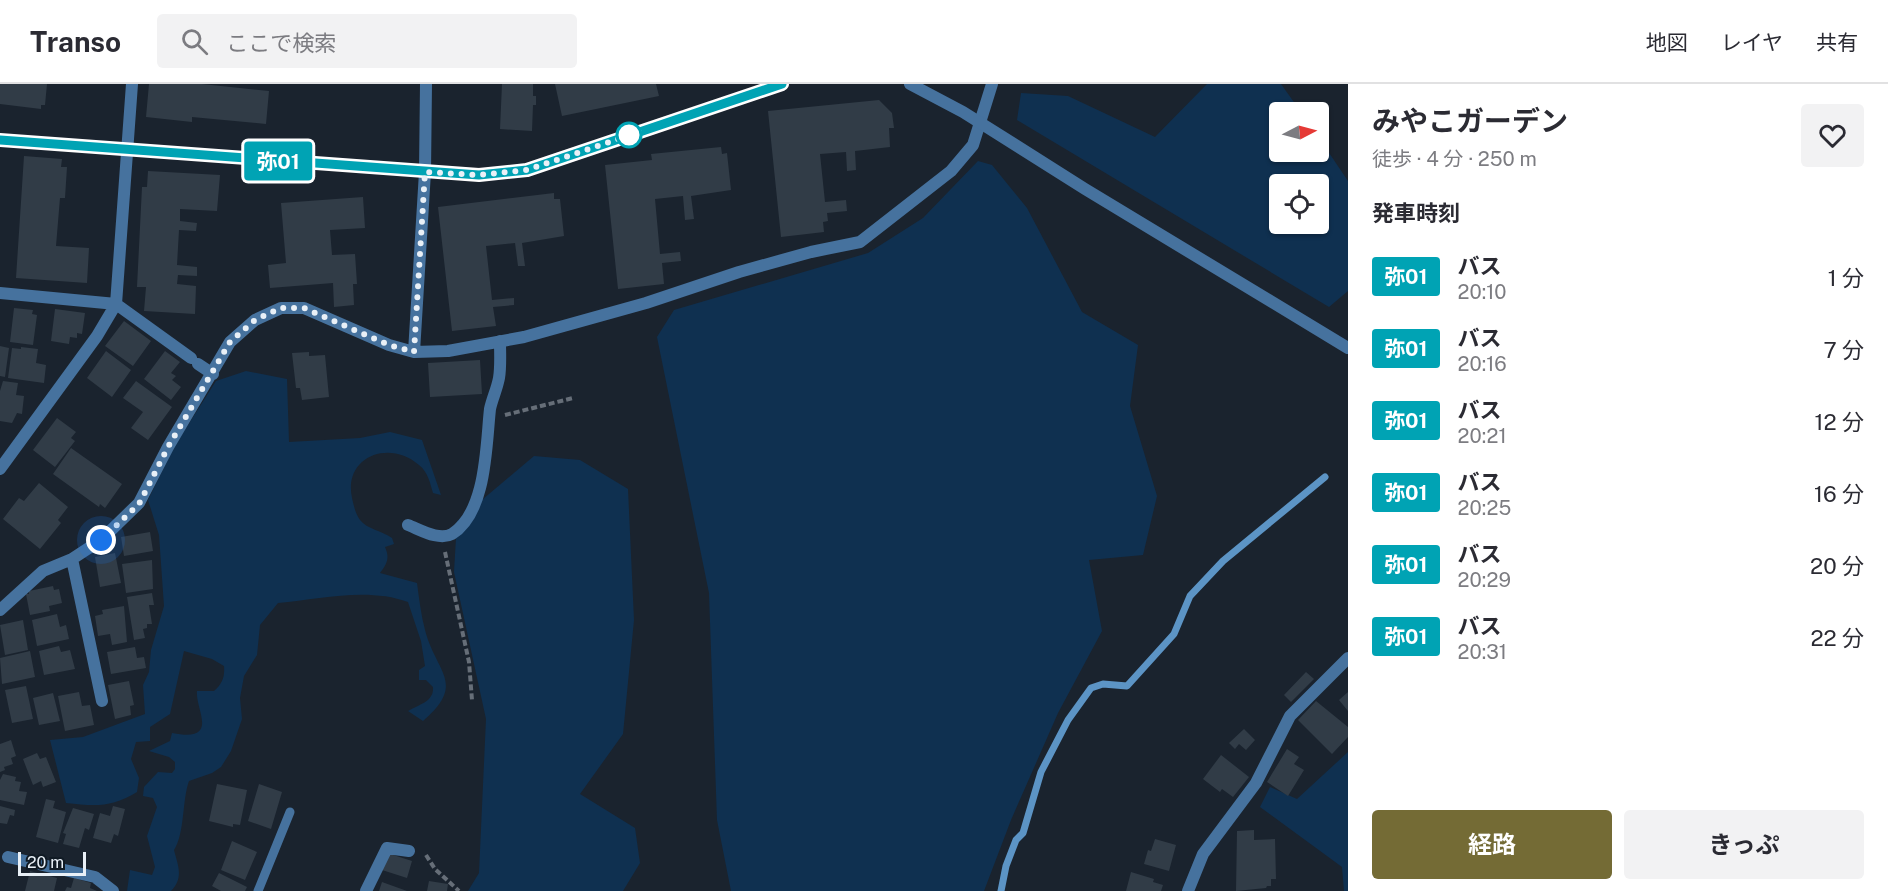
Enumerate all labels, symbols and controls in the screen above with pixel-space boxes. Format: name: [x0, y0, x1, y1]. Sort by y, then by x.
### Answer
search box: [157, 14, 577, 68]
text: Transo: [30, 25, 121, 58]
icon: search: [178, 25, 211, 58]
text: ここで検索: [226, 30, 336, 56]
text: 地図: [1646, 30, 1688, 55]
text: レイヤ: [1721, 30, 1783, 55]
text: 共有: [1816, 30, 1858, 55]
north arrow: [1269, 102, 1329, 162]
map controls: [1269, 102, 1329, 234]
text: みやこガーデン: [1372, 104, 1568, 137]
button: heart: [1801, 104, 1864, 167]
unlabelled marker: [616, 122, 642, 148]
line badge: 弥01: [244, 142, 312, 181]
text: 徒歩 · 4 分 · 250 m: [1372, 147, 1537, 171]
text: 弥01: [256, 149, 300, 174]
button: locate: [1269, 174, 1329, 234]
text: 発車時刻: [1372, 200, 1460, 226]
text: バス: [1458, 253, 1502, 279]
text: 弥01: [1384, 264, 1428, 289]
text: 1 分: [1828, 265, 1864, 291]
text: 20:10: [1458, 280, 1507, 304]
text: バス: [1458, 325, 1502, 351]
text: 弥01: [1384, 336, 1428, 361]
text: 7 分: [1823, 337, 1864, 363]
text: 20:16: [1458, 352, 1507, 376]
text: バス: [1458, 397, 1502, 423]
text: 弥01: [1384, 408, 1428, 433]
text: 12 分: [1815, 409, 1864, 435]
text: 20:21: [1458, 424, 1507, 448]
text: バス: [1458, 469, 1502, 495]
text: 弥01: [1384, 480, 1428, 505]
text: 16 分: [1814, 481, 1864, 507]
text: 20:25: [1458, 496, 1511, 520]
your location: [86, 525, 116, 555]
text: バス: [1458, 541, 1502, 567]
text: 弥01: [1384, 552, 1428, 577]
text: 20 分: [1810, 553, 1864, 579]
text: 20:29: [1458, 568, 1511, 592]
text: バス: [1458, 613, 1502, 639]
text: 弥01: [1384, 624, 1428, 649]
text: 22 分: [1810, 625, 1864, 651]
text: 20:31: [1458, 640, 1507, 664]
button: 経路: [1372, 810, 1612, 879]
button: きっぷ: [1624, 810, 1864, 879]
scale bar: [18, 849, 86, 876]
text: 20 m: [27, 853, 64, 872]

